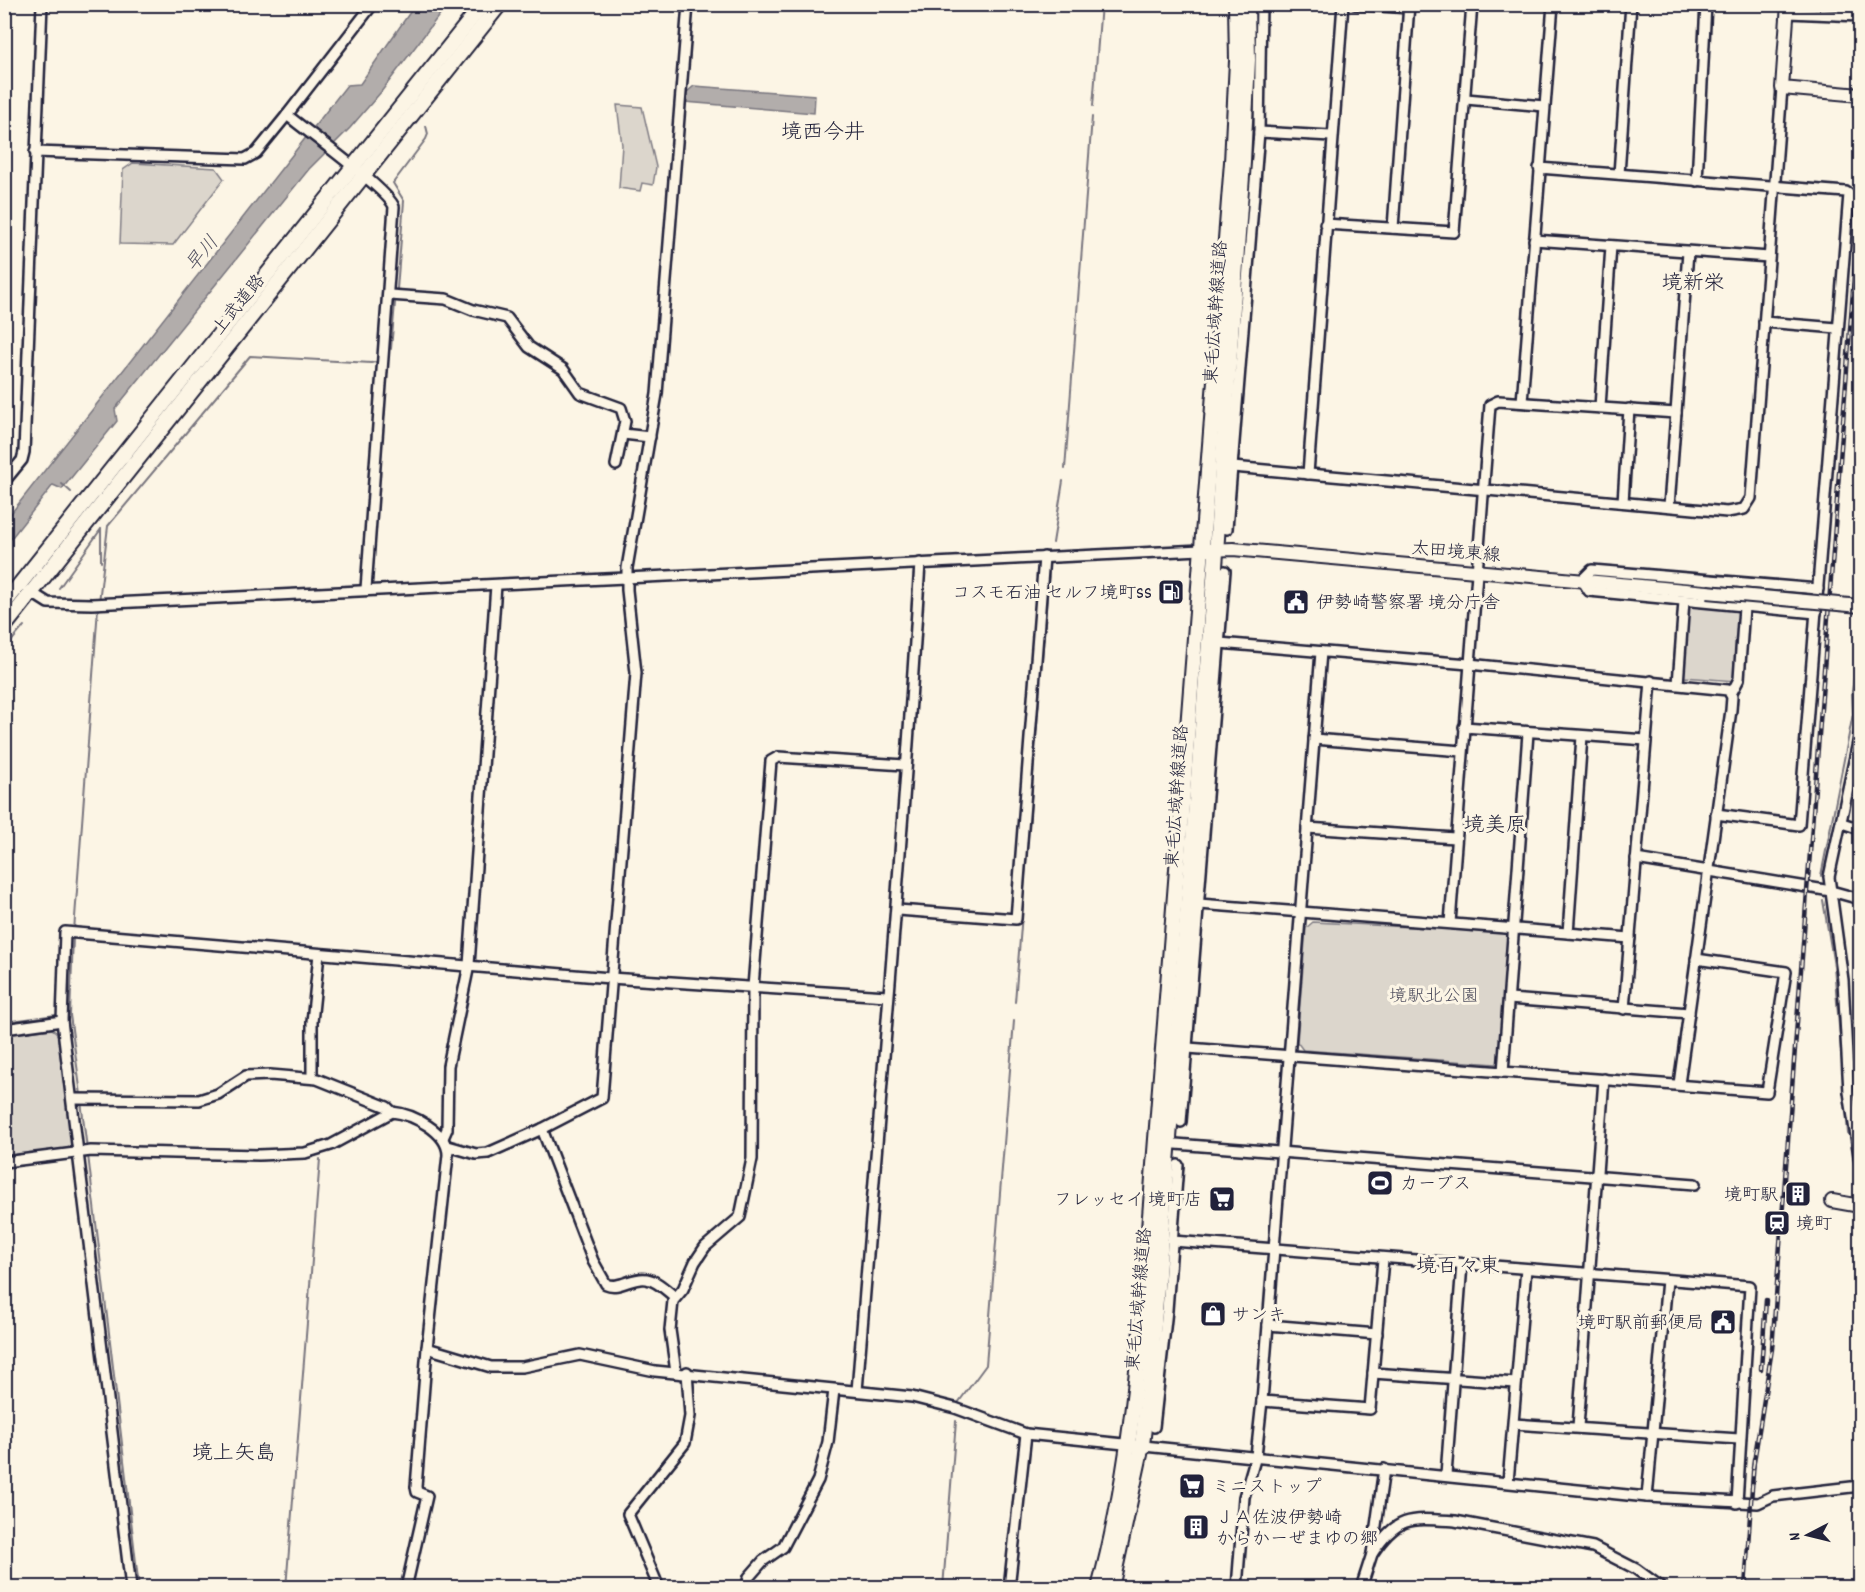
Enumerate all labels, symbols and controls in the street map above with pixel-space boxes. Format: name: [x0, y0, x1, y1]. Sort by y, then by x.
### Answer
district label: 境西今井: [781, 119, 865, 149]
water label: 早川: [180, 231, 227, 279]
street label: 東毛広域幹線道路: [1200, 239, 1235, 385]
street label: 上武道路: [208, 270, 272, 341]
district label: 境新栄: [1662, 270, 1725, 300]
street label: 太田境東線: [1410, 537, 1502, 570]
fuel station icon: コスモ石油 セルフ境町SS: [1156, 577, 1186, 607]
place label: コスモ石油 セルフ境町SS: [952, 582, 1152, 607]
public building icon: 伊勢崎警察署 境分庁舎: [1281, 587, 1311, 617]
place label: 伊勢崎警察署 境分庁舎: [1316, 592, 1500, 617]
street label: 東毛広域幹線道路: [1161, 723, 1196, 869]
district label: 境美原: [1464, 812, 1527, 842]
park label: 境駅北公園: [1389, 985, 1479, 1010]
sports icon: カーブス: [1365, 1168, 1395, 1198]
place label: カーブス: [1400, 1173, 1471, 1198]
building icon: 境町駅: [1783, 1179, 1813, 1209]
supermarket icon: フレッセイ 境町店: [1207, 1184, 1237, 1214]
place label: 境町駅: [1724, 1184, 1778, 1209]
place label: フレッセイ 境町店: [1054, 1189, 1202, 1214]
station icon: 境町: [1762, 1208, 1792, 1238]
place label: 境町: [1796, 1213, 1832, 1238]
street label: 東毛広域幹線道路: [1122, 1226, 1159, 1372]
district label: 境百々東: [1416, 1253, 1500, 1283]
shop icon: サンキ: [1198, 1299, 1228, 1329]
place label: サンキ: [1232, 1304, 1286, 1329]
public building icon: 境町駅前郵便局: [1708, 1307, 1738, 1337]
place label: 境町駅前郵便局: [1578, 1312, 1704, 1337]
district label: 境上矢島: [192, 1440, 276, 1470]
supermarket icon: ミニストップ: [1177, 1471, 1207, 1501]
place label: ミニストップ: [1212, 1476, 1322, 1501]
north arrow: [1778, 1505, 1838, 1565]
place label: ＪＡ佐波伊勢崎 からかーぜまゆの郷: [1216, 1507, 1378, 1553]
building icon: ＪＡ佐波伊勢崎 からかーぜまゆの郷: [1181, 1512, 1211, 1542]
text: N: [1784, 1531, 1807, 1542]

